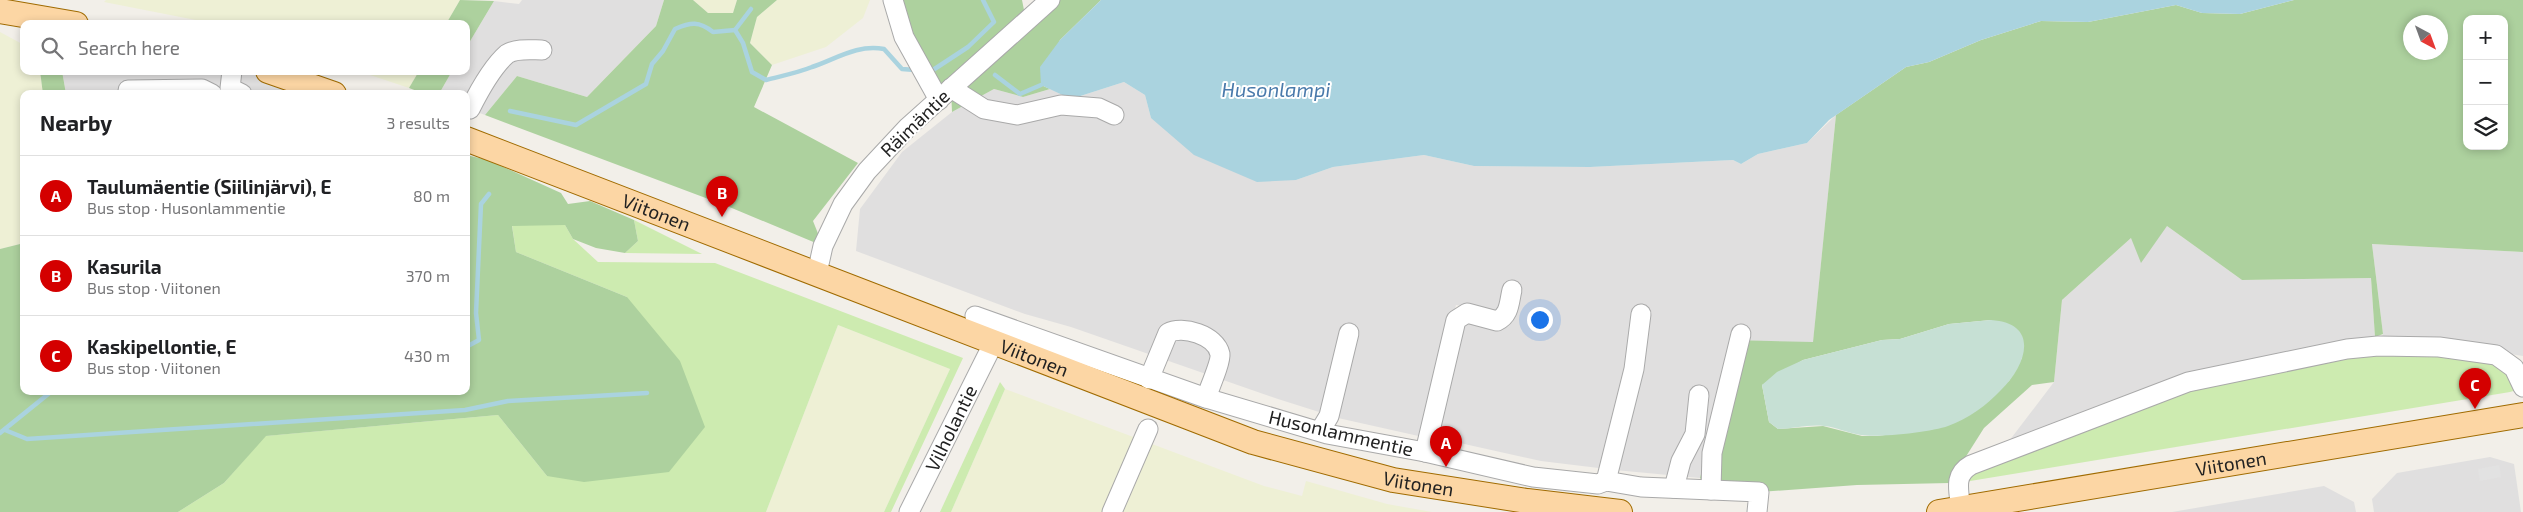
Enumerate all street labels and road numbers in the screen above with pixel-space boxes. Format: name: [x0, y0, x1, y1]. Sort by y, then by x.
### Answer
street label: Räimäntie: [875, 84, 954, 161]
street label: Viitonen: [619, 188, 694, 235]
street label: Viitonen: [997, 334, 1072, 381]
street label: Vilholantie: [920, 381, 981, 475]
street label: Husonlammentie: [1267, 405, 1416, 460]
street label: Viitonen: [2194, 446, 2268, 480]
street label: Viitonen: [1380, 466, 1455, 500]

